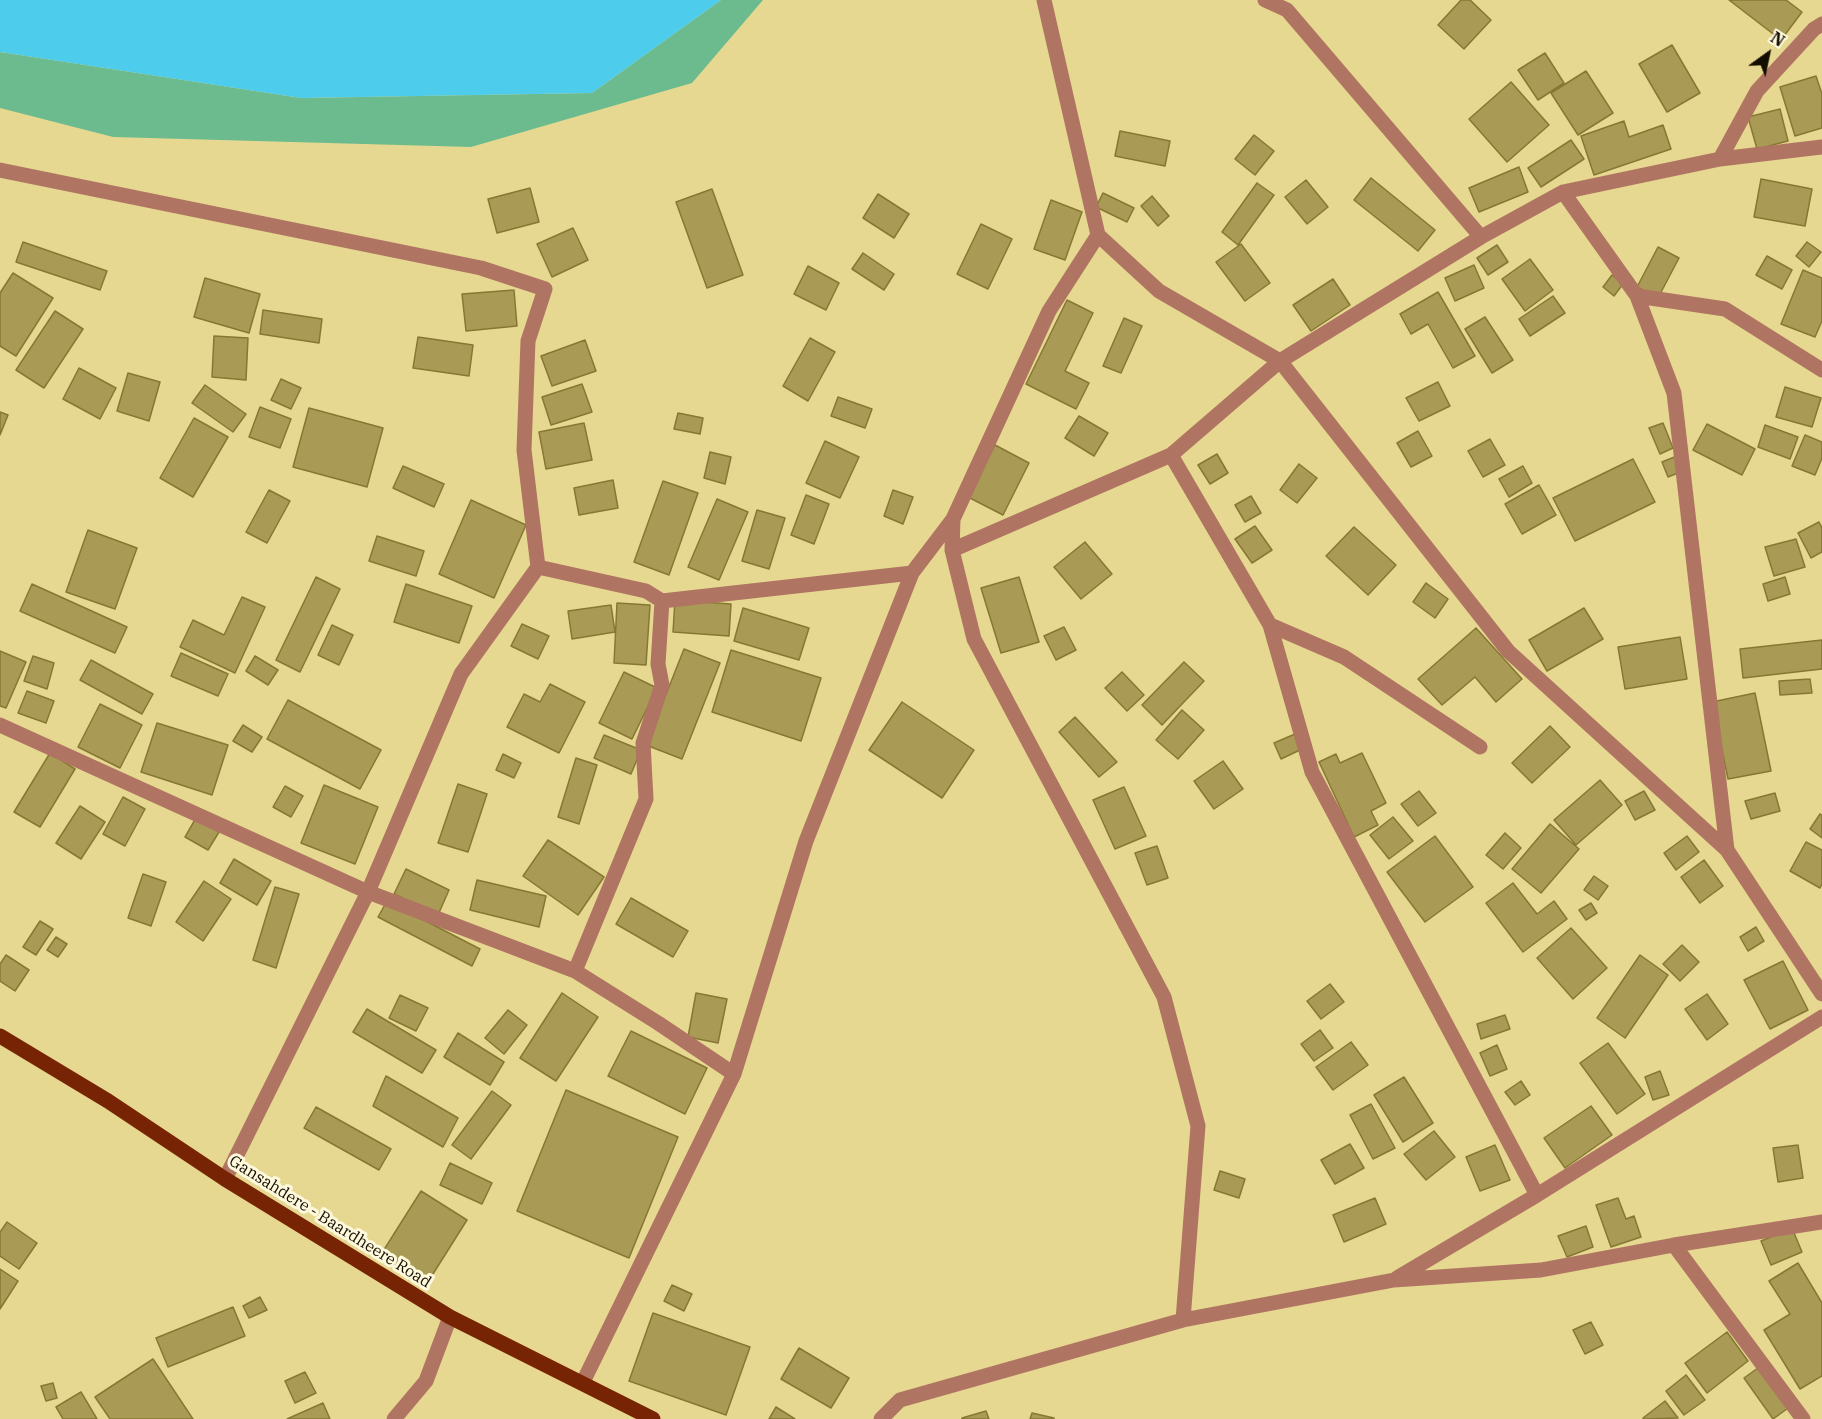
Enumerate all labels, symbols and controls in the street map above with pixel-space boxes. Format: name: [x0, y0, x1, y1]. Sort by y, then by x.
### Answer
north arrow: [1738, 24, 1798, 84]
text: N: [1767, 27, 1789, 51]
street label: Gansahdere - Baardheere Road: [225, 1152, 435, 1292]

